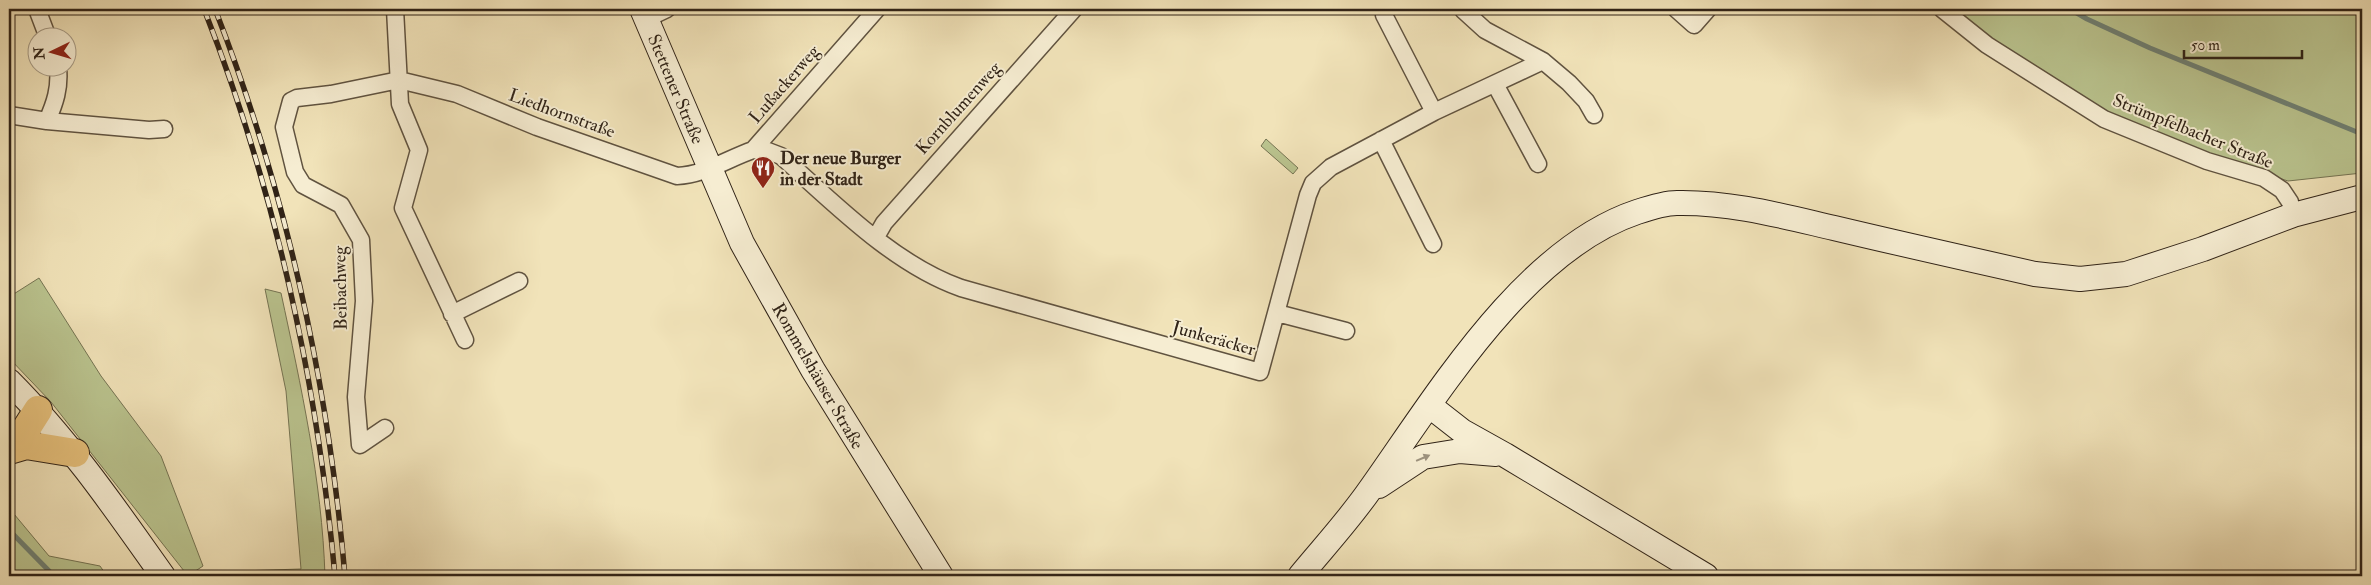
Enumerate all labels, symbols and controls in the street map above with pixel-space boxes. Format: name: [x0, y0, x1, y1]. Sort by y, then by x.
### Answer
north arrow: [28, 28, 78, 78]
scale bar: [2184, 28, 2301, 60]
street label: Stettener Straße: [642, 31, 709, 148]
text: 50 m: [2191, 36, 2220, 55]
street label: Lußackerweg: [744, 39, 826, 128]
text: N: [30, 46, 49, 61]
street label: Kornblumenweg: [911, 56, 1007, 160]
street label: Liedhornstraße: [505, 84, 619, 144]
street label: Strümpfelbacher Straße: [2109, 89, 2277, 174]
place label: Der neue Burger in der Stadt: [779, 147, 901, 191]
restaurant icon: Der neue Burger in der Stadt: [750, 155, 776, 189]
street label: Beibachweg: [328, 245, 353, 330]
street label: Rommelshäuser Straße: [766, 299, 869, 454]
street label: Junkeräcker: [1169, 315, 1258, 361]
one-way arrow: [1416, 454, 1430, 462]

